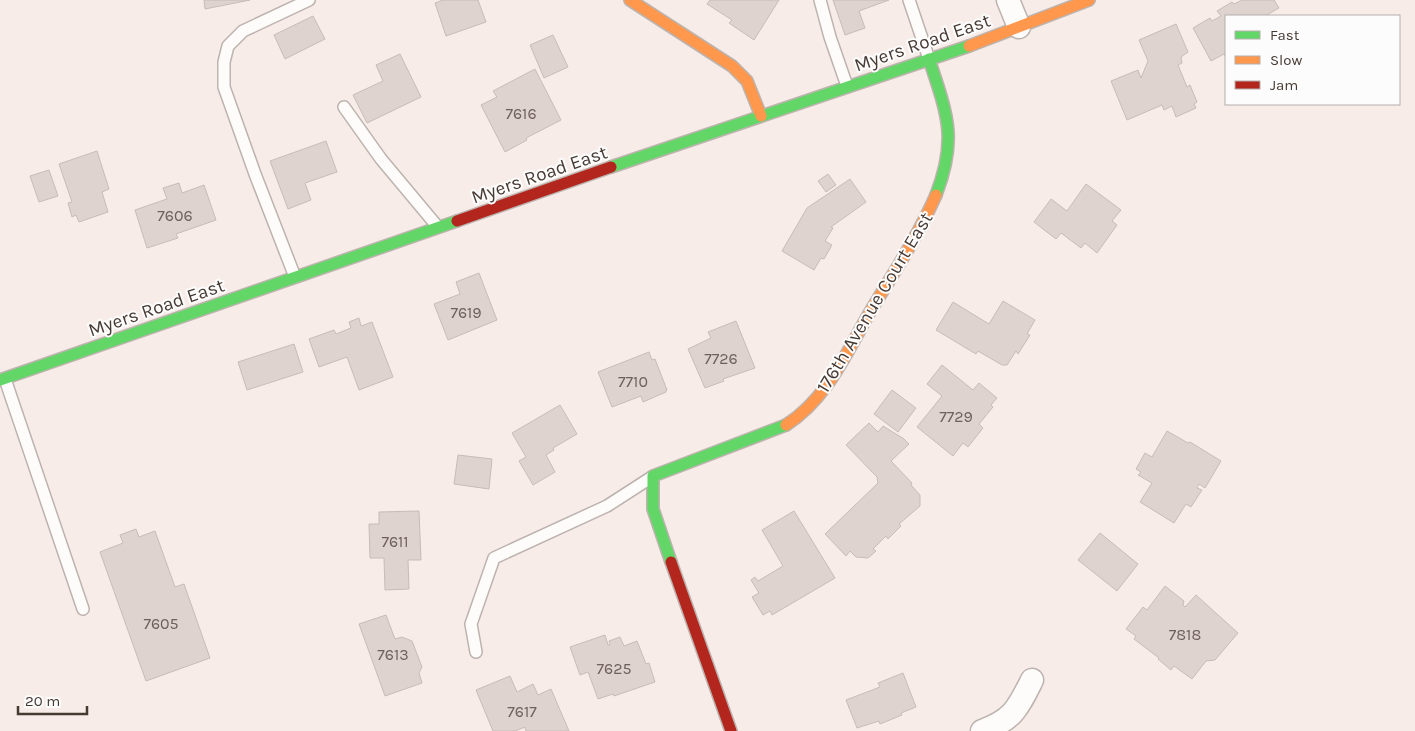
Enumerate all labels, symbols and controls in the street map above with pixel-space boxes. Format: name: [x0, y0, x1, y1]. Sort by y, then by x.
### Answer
street label: Myers Road East: [851, 9, 993, 77]
legend: [1225, 15, 1400, 105]
text: Fast: [1270, 26, 1300, 44]
text: Slow: [1270, 51, 1302, 69]
text: Jam: [1270, 76, 1298, 94]
house number: 7616: [505, 104, 537, 123]
street label: Myers Road East: [468, 141, 610, 209]
house number: 7606: [157, 206, 193, 225]
street label: 176th Avenue Court East: [812, 208, 937, 397]
street label: Myers Road East: [85, 274, 227, 342]
house number: 7619: [450, 303, 482, 322]
house number: 7726: [704, 349, 738, 368]
house number: 7710: [618, 372, 648, 391]
house number: 7729: [939, 407, 973, 426]
house number: 7611: [381, 532, 409, 551]
house number: 7605: [143, 614, 179, 633]
house number: 7818: [1169, 625, 1201, 644]
house number: 7613: [377, 645, 409, 664]
house number: 7625: [597, 659, 631, 678]
scale bar: [18, 684, 86, 716]
text: 20 m: [25, 692, 60, 710]
house number: 7617: [507, 702, 537, 721]

